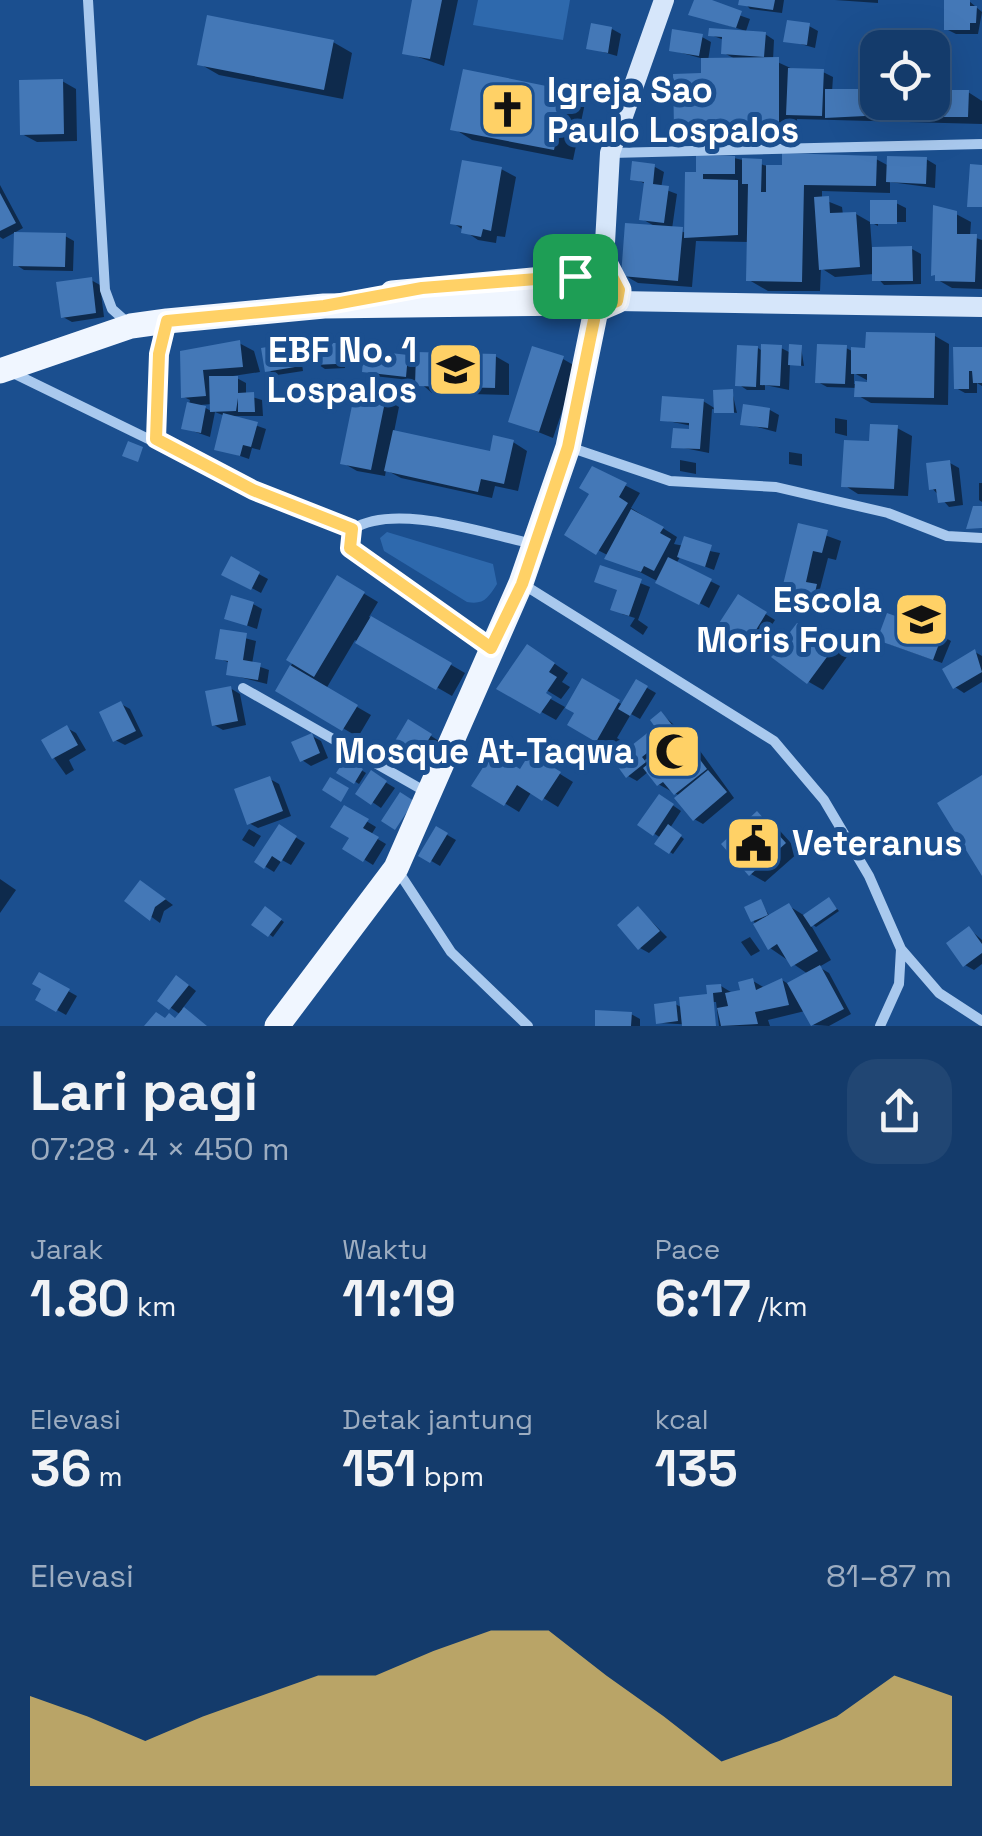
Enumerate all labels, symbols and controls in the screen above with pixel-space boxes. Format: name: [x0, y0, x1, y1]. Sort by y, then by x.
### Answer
map controls: [860, 30, 950, 120]
button: locate: [860, 30, 950, 120]
place label: Igreja Sao Paulo Lospalos: [547, 68, 799, 152]
church icon: Igreja Sao Paulo Lospalos: [478, 80, 538, 140]
pin: [533, 234, 618, 319]
icon: arrive: [548, 249, 603, 304]
place label: EBF No. 1 Lospalos: [267, 328, 417, 412]
school or university icon: EBF No. 1 Lospalos: [426, 340, 486, 400]
place label: Escola Moris Foun: [696, 578, 882, 662]
school or university icon: Escola Moris Foun: [891, 590, 951, 650]
mosque icon: Mosque At-Taqwa: [643, 721, 703, 781]
place label: Mosque At-Taqwa: [334, 729, 634, 773]
public building icon: Veteranus: [723, 813, 783, 873]
place label: Veteranus: [792, 821, 963, 865]
text: Lari pagi: [30, 1056, 258, 1126]
button: share: [847, 1059, 952, 1164]
text: 07:28 · 4 × 450 m: [30, 1129, 289, 1169]
text: Jarak: [30, 1231, 103, 1267]
text: Waktu: [342, 1231, 428, 1267]
text: Pace: [655, 1231, 720, 1267]
text: 1.80: [30, 1267, 130, 1331]
text: 11:19: [342, 1267, 456, 1331]
text: 6:17: [655, 1267, 751, 1331]
text: km: [130, 1288, 176, 1324]
text: /km: [751, 1288, 807, 1324]
text: Elevasi: [30, 1401, 121, 1437]
text: Detak jantung: [342, 1401, 533, 1437]
text: kcal: [655, 1401, 709, 1437]
text: 36: [30, 1437, 91, 1501]
text: 151: [342, 1437, 417, 1501]
text: 135: [655, 1437, 738, 1501]
text: m: [91, 1458, 123, 1494]
text: bpm: [417, 1458, 484, 1494]
text: Elevasi: [30, 1556, 134, 1596]
text: 81–87 m: [826, 1556, 952, 1596]

